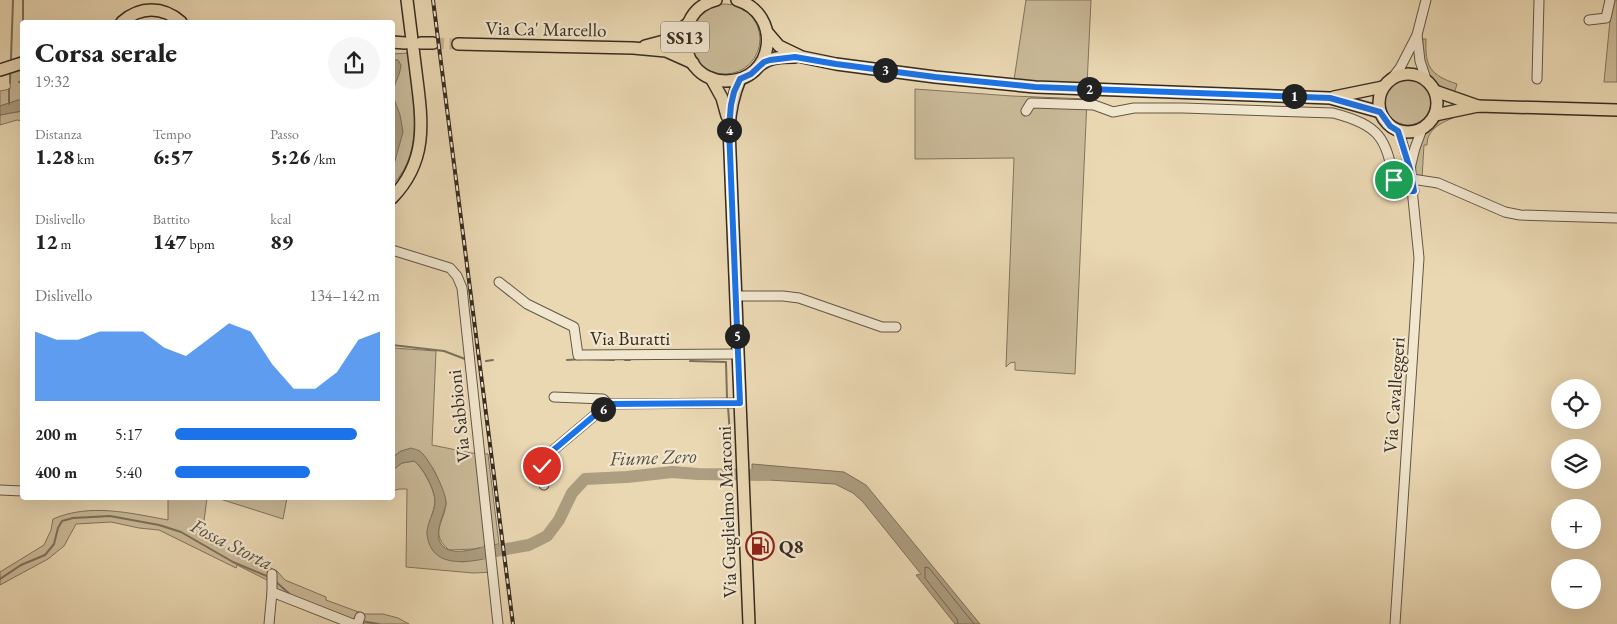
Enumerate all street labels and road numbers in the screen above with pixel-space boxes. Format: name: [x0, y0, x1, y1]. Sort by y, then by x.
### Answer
street label: Via Ca' Marcello: [485, 15, 607, 43]
road number: SS13: [661, 22, 709, 52]
street label: Via Buratti: [590, 326, 670, 351]
street label: Via Cavalleggeri: [1377, 336, 1411, 454]
street label: Via Sabbioni: [442, 368, 476, 464]
street label: Via Guglielmo Marconi: [711, 425, 742, 598]

